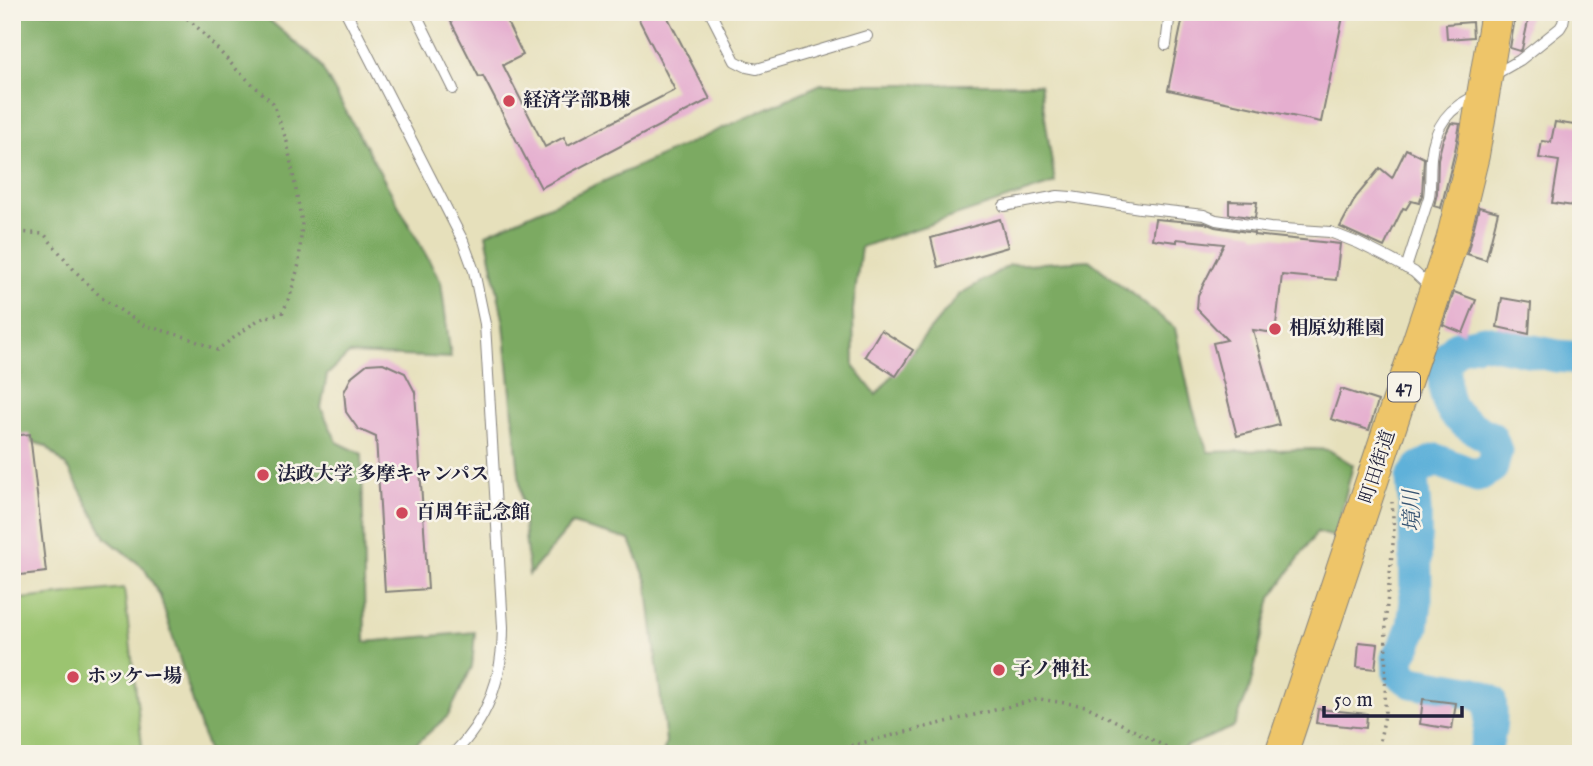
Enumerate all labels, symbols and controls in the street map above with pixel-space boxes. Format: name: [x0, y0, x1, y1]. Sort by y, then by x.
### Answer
place label: 経済学部B棟: [523, 89, 631, 113]
marker: 経済学部B棟: [501, 93, 517, 109]
place label: 相原幼稚園: [1289, 317, 1384, 341]
marker: 相原幼稚園: [1267, 321, 1283, 337]
road number: 47: [1388, 372, 1420, 402]
street label: 町田街道: [1355, 427, 1401, 507]
place label: 法政大学 多摩キャンパス: [277, 463, 489, 487]
marker: 法政大学 多摩キャンパス: [255, 467, 271, 483]
water label: 境川: [1399, 488, 1427, 532]
place label: 百周年記念館: [416, 501, 530, 525]
marker: 百周年記念館: [394, 505, 410, 521]
place label: 子ノ神社: [1013, 658, 1089, 682]
marker: 子ノ神社: [991, 662, 1007, 678]
place label: ホッケー場: [87, 665, 182, 689]
marker: ホッケー場: [65, 669, 81, 685]
scale bar: [1324, 675, 1462, 719]
text: 50 m: [1334, 687, 1373, 714]

